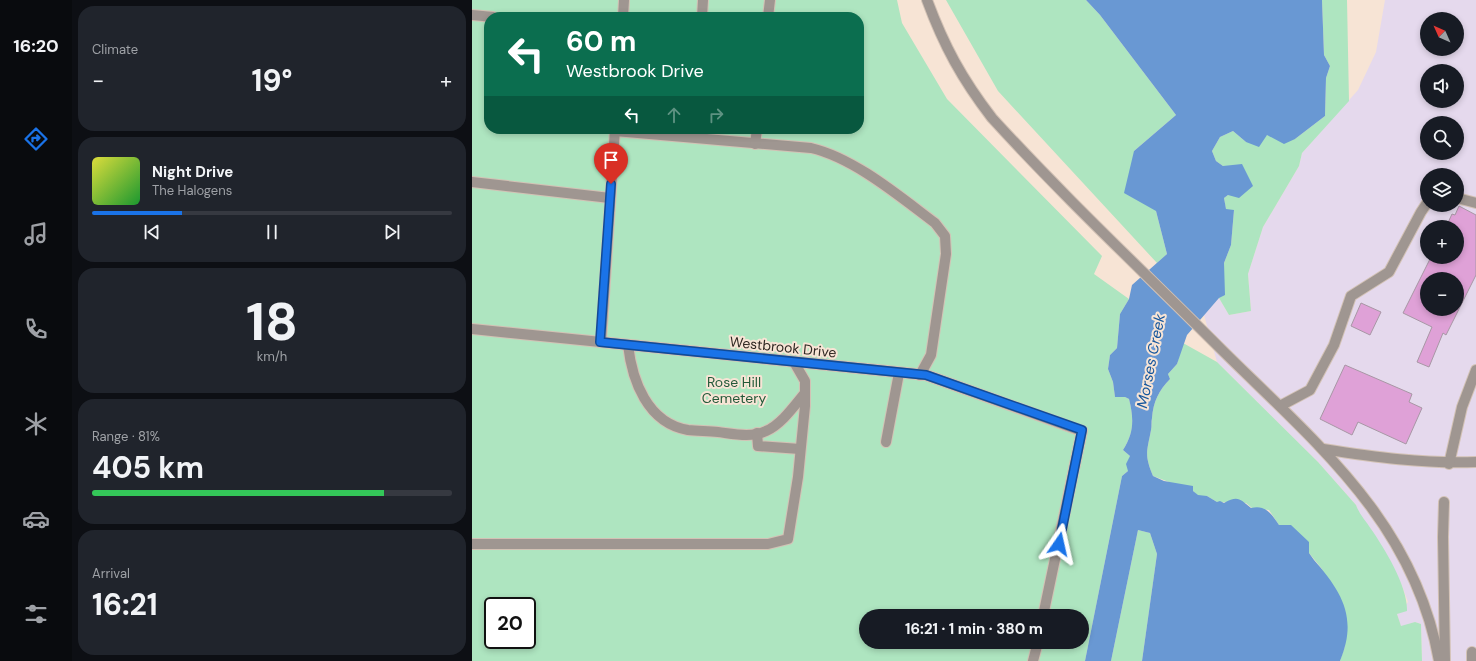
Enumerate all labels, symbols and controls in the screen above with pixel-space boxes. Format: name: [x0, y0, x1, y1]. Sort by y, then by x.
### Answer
north arrow: [1420, 12, 1464, 56]
map controls: [1420, 12, 1464, 316]
text: 60 m: [566, 23, 636, 60]
icon: left: [500, 28, 552, 80]
text: 16:20: [13, 34, 59, 58]
text: Climate: [92, 41, 138, 58]
text: Westbrook Drive: [566, 59, 704, 83]
text: 19°: [252, 61, 292, 100]
button: sound: [1420, 64, 1464, 108]
text: −: [92, 66, 104, 95]
text: +: [440, 66, 452, 95]
icon: left: [621, 104, 643, 126]
icon: ahead: [663, 104, 685, 126]
icon: right: [705, 104, 727, 126]
button: search: [1420, 116, 1464, 160]
icon: directions: [22, 125, 50, 153]
pin: [594, 143, 628, 184]
icon: arrive: [600, 149, 622, 171]
text: Night Drive: [152, 162, 233, 182]
button: layers: [1420, 168, 1464, 212]
text: The Halogens: [152, 182, 232, 199]
icon: music: [22, 220, 50, 248]
button: +: [1420, 220, 1464, 264]
icon: previous: [141, 221, 163, 243]
icon: pause: [261, 221, 283, 243]
icon: next: [381, 221, 403, 243]
button: −: [1420, 272, 1464, 316]
text: 18: [246, 288, 298, 356]
water label: Morses Creek: [1132, 312, 1170, 410]
icon: phone: [22, 315, 50, 343]
street label: Westbrook Drive: [729, 332, 837, 362]
text: km/h: [257, 348, 287, 365]
park label: Rose Hill Cemetery: [702, 373, 766, 407]
icon: climate: [22, 410, 50, 438]
text: Range · 81%: [92, 428, 160, 445]
text: 405 km: [92, 448, 204, 487]
icon: car: [22, 505, 50, 533]
position arrow: [1038, 523, 1080, 565]
text: Arrival: [92, 565, 130, 582]
text: 16:21: [92, 585, 158, 624]
speed limit sign: 20: [484, 597, 536, 649]
icon: filters: [22, 600, 50, 628]
text: 16:21 · 1 min · 380 m: [905, 619, 1043, 639]

